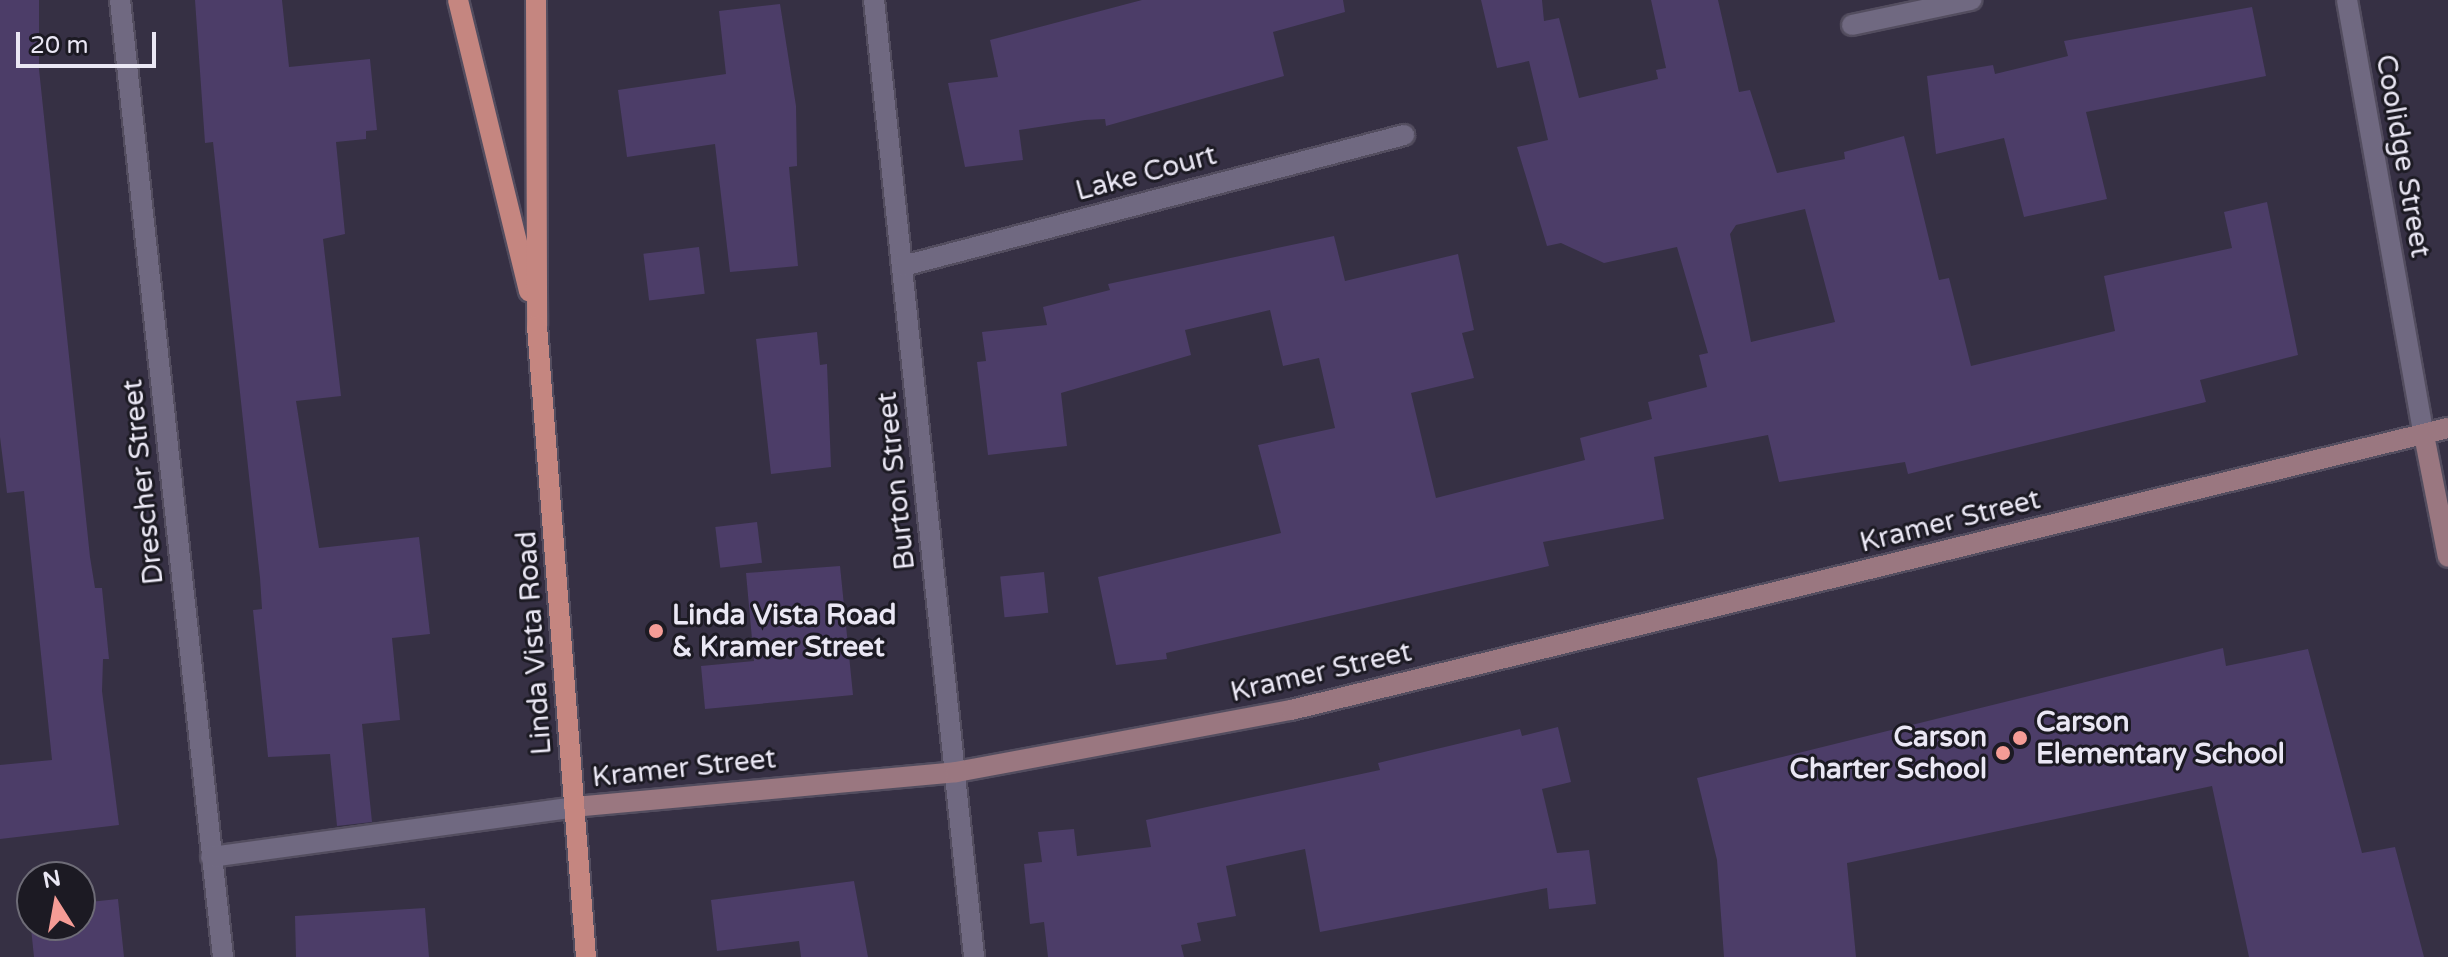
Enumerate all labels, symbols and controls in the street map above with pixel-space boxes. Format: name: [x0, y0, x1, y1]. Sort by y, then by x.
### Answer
scale bar: [20, 16, 160, 66]
text: 20 m: [30, 31, 88, 60]
street label: Coolidge Street: [2369, 52, 2437, 260]
street label: Lake Court: [1072, 138, 1220, 208]
street label: Drescher Street: [116, 378, 170, 586]
street label: Burton Street: [870, 390, 922, 572]
street label: Kramer Street: [1856, 482, 2044, 560]
street label: Linda Vista Road: [509, 530, 559, 756]
place label: Linda Vista Road & Kramer Street: [672, 598, 896, 664]
marker: Linda Vista Road & Kramer Street: [647, 622, 665, 640]
street label: Kramer Street: [1227, 635, 1415, 709]
place label: Carson Elementary School: [2036, 705, 2285, 771]
place label: Carson Charter School: [1789, 720, 1987, 786]
marker: Carson Elementary School: [2011, 729, 2029, 747]
street label: Kramer Street: [590, 742, 778, 794]
marker: Carson Charter School: [1994, 744, 2012, 762]
north arrow: [16, 861, 96, 941]
text: N: [41, 865, 63, 894]

